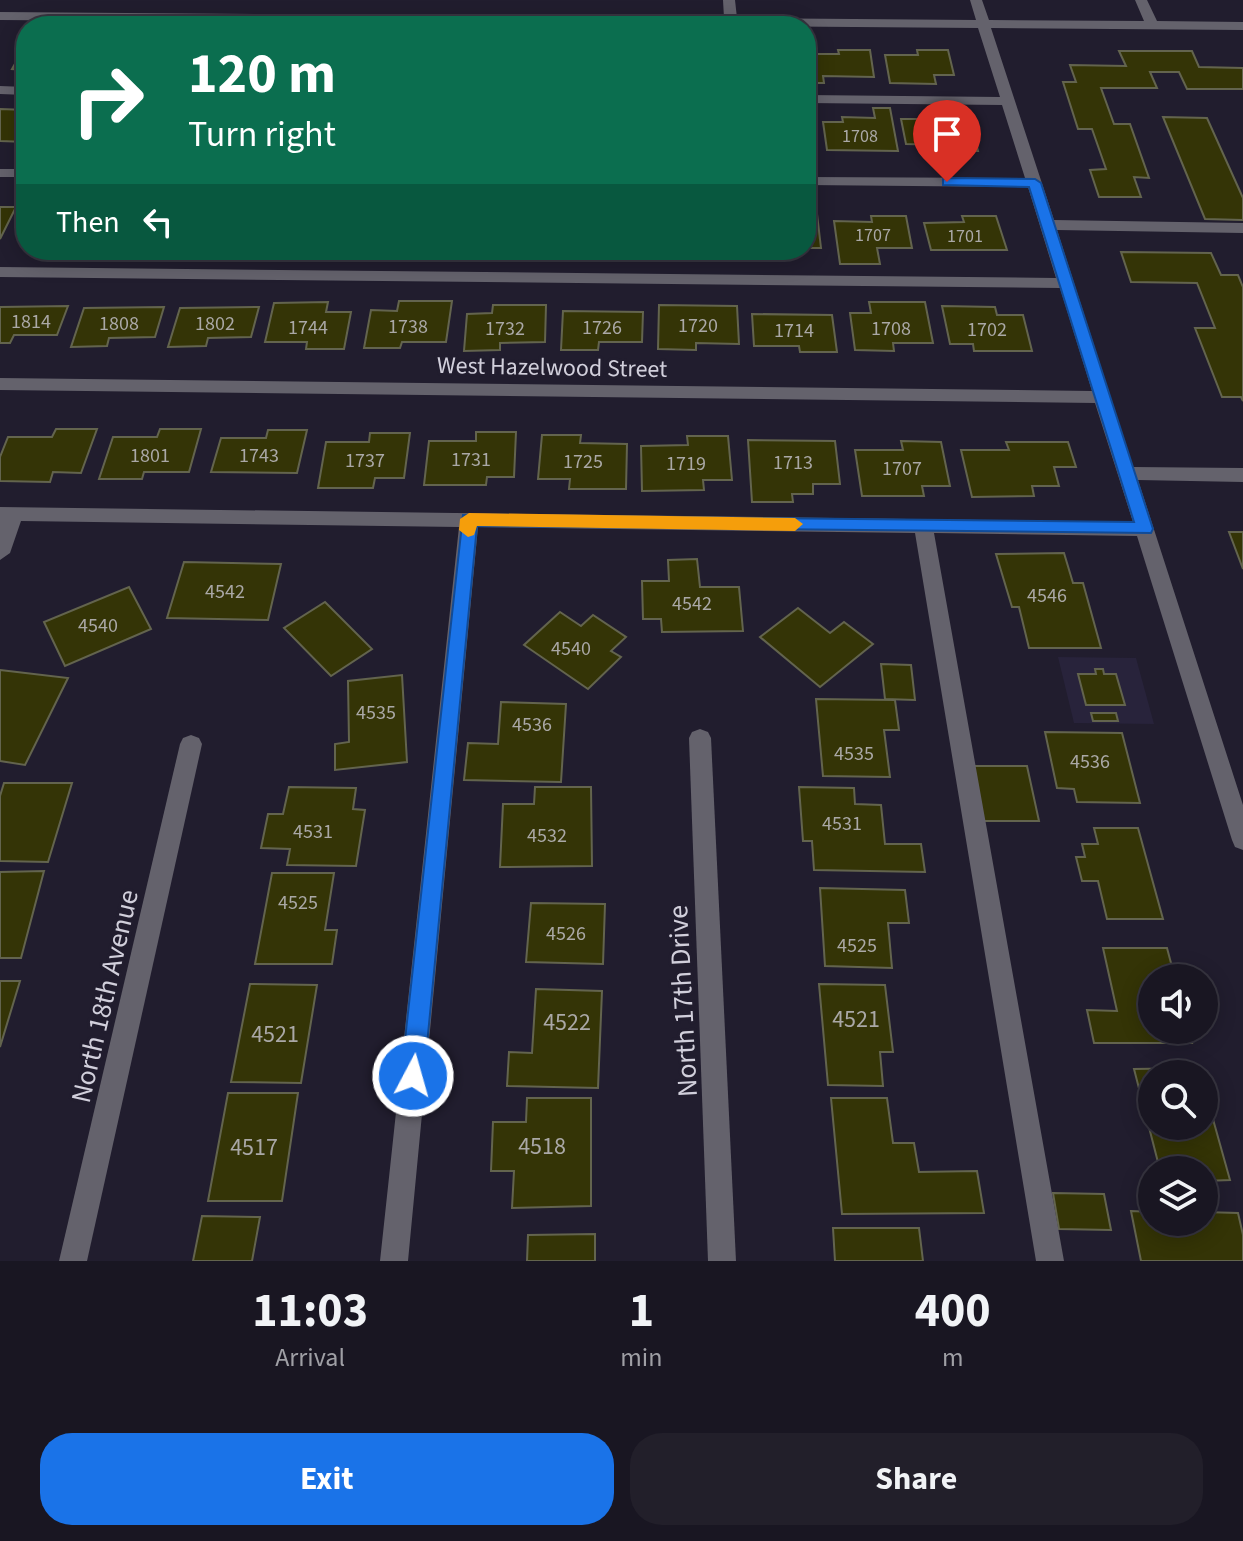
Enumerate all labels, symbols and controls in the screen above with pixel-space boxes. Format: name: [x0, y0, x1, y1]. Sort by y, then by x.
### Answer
text: 120 m: [188, 35, 336, 114]
icon: right: [56, 48, 160, 152]
pin: [913, 100, 981, 182]
text: Turn right: [188, 109, 336, 160]
icon: arrive: [925, 112, 969, 156]
house number: 1708: [842, 124, 878, 149]
icon: left: [136, 200, 180, 244]
text: Then: [56, 201, 120, 244]
house number: 1707: [855, 223, 891, 248]
house number: 1701: [947, 224, 983, 249]
house number: 1814: [11, 308, 51, 336]
house number: 1808: [99, 310, 139, 338]
house number: 1802: [195, 310, 235, 338]
house number: 1720: [678, 312, 718, 340]
house number: 1738: [388, 313, 428, 341]
house number: 1744: [288, 314, 328, 342]
house number: 1726: [582, 314, 622, 342]
house number: 1732: [485, 315, 525, 343]
house number: 1708: [871, 315, 911, 343]
house number: 1702: [967, 316, 1007, 344]
house number: 1714: [774, 317, 814, 345]
street label: West Hazelwood Street: [436, 348, 667, 387]
house number: 1801: [130, 442, 170, 470]
house number: 1743: [239, 442, 279, 470]
house number: 1731: [451, 446, 491, 474]
house number: 1737: [345, 447, 385, 475]
house number: 1725: [563, 448, 603, 476]
house number: 1713: [773, 449, 813, 477]
house number: 1719: [666, 450, 706, 478]
house number: 1707: [882, 455, 922, 483]
house number: 4542: [205, 578, 245, 606]
house number: 4546: [1027, 582, 1067, 610]
house number: 4542: [672, 590, 712, 618]
house number: 4540: [78, 612, 118, 640]
house number: 4540: [551, 635, 591, 663]
house number: 4535: [356, 699, 396, 727]
house number: 4536: [512, 711, 552, 739]
house number: 4535: [834, 740, 874, 768]
house number: 4536: [1070, 748, 1110, 776]
house number: 4531: [822, 810, 862, 838]
house number: 4531: [293, 818, 333, 846]
house number: 4532: [527, 822, 567, 850]
street label: North 18th Avenue: [61, 886, 149, 1107]
house number: 4525: [278, 889, 318, 917]
street label: North 17th Drive: [658, 904, 708, 1098]
house number: 4526: [546, 920, 586, 948]
house number: 4525: [837, 932, 877, 960]
map controls: [1138, 964, 1218, 1236]
button: sound: [1138, 964, 1218, 1044]
house number: 4521: [832, 1002, 880, 1037]
house number: 4522: [543, 1005, 591, 1040]
house number: 4521: [251, 1017, 299, 1052]
position arrow: [371, 1034, 455, 1118]
button: search: [1138, 1060, 1218, 1140]
house number: 4518: [518, 1129, 566, 1164]
house number: 4517: [230, 1130, 278, 1165]
button: layers: [1138, 1156, 1218, 1236]
text: 11:03: [252, 1277, 368, 1345]
text: 1: [629, 1277, 654, 1345]
text: 400: [915, 1277, 991, 1345]
text: Arrival: [275, 1339, 345, 1376]
text: min: [620, 1339, 662, 1376]
text: m: [942, 1339, 963, 1376]
button: Exit: [40, 1433, 614, 1525]
button: Share: [630, 1433, 1203, 1525]

